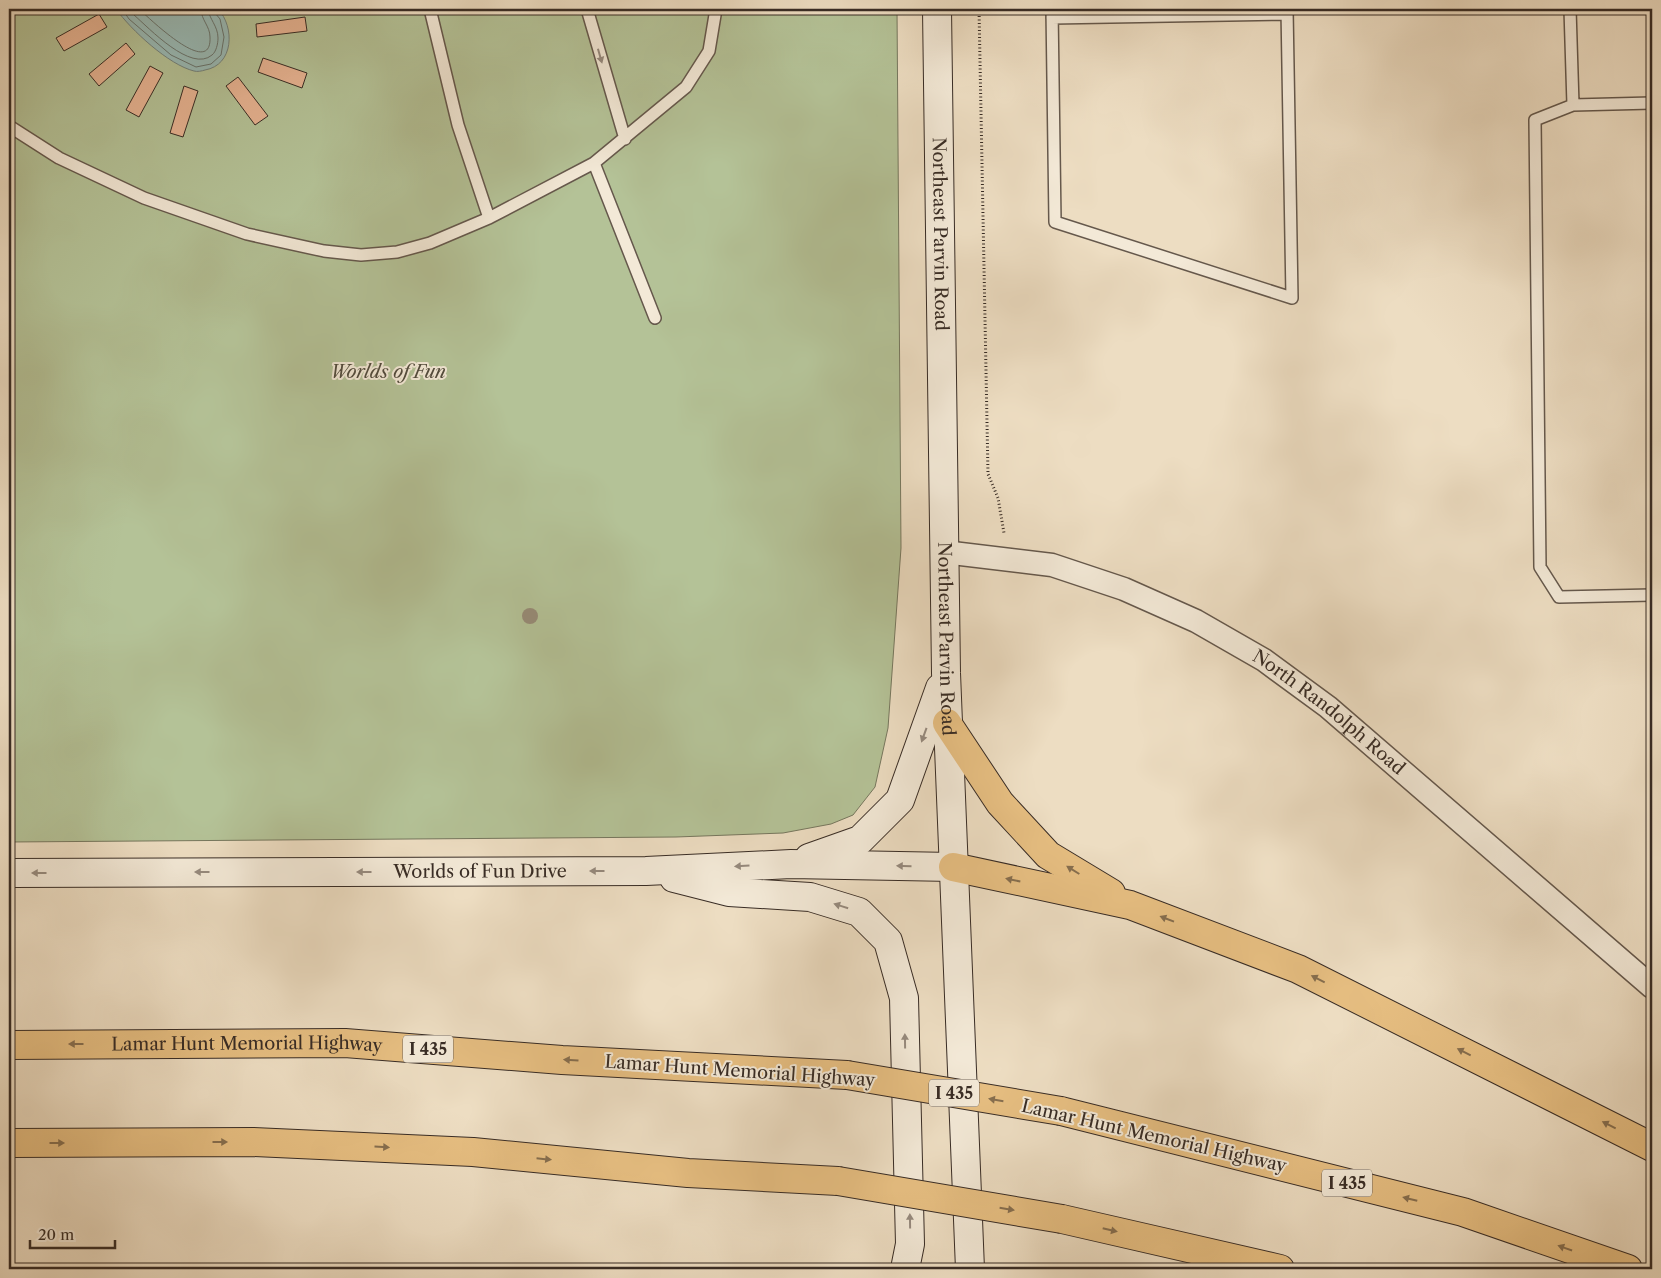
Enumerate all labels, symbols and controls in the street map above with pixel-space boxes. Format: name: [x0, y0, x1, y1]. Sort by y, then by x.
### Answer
one-way arrow: [597, 48, 605, 63]
street label: Northeast Parvin Road: [928, 137, 952, 331]
park label: Worlds of Fun: [330, 361, 446, 383]
street label: Northeast Parvin Road: [933, 542, 960, 736]
street label: North Randolph Road: [1249, 645, 1409, 779]
one-way arrow: [920, 728, 928, 743]
street label: Worlds of Fun Drive: [392, 860, 567, 883]
one-way arrow: [896, 862, 912, 870]
one-way arrow: [734, 863, 750, 871]
one-way arrow: [1067, 865, 1080, 874]
one-way arrow: [589, 867, 605, 875]
one-way arrow: [194, 868, 210, 876]
one-way arrow: [356, 868, 372, 876]
one-way arrow: [31, 869, 47, 877]
one-way arrow: [1006, 876, 1021, 884]
one-way arrow: [833, 902, 848, 910]
one-way arrow: [1160, 915, 1175, 922]
one-way arrow: [1311, 975, 1326, 983]
street label: Lamar Hunt Memorial Highway: [111, 1032, 384, 1057]
one-way arrow: [901, 1033, 909, 1049]
road number: I 435: [403, 1036, 453, 1062]
one-way arrow: [68, 1040, 84, 1048]
one-way arrow: [1456, 1048, 1471, 1056]
street label: Lamar Hunt Memorial Highway: [604, 1051, 877, 1091]
one-way arrow: [563, 1056, 579, 1064]
road number: I 435: [929, 1080, 979, 1106]
street label: Lamar Hunt Memorial Highway: [1019, 1095, 1290, 1177]
one-way arrow: [988, 1096, 1004, 1104]
one-way arrow: [1602, 1121, 1616, 1129]
one-way arrow: [212, 1138, 228, 1146]
one-way arrow: [50, 1139, 66, 1147]
one-way arrow: [375, 1144, 391, 1152]
one-way arrow: [537, 1155, 553, 1163]
road number: I 435: [1322, 1170, 1372, 1196]
one-way arrow: [1403, 1195, 1418, 1203]
one-way arrow: [999, 1206, 1015, 1214]
one-way arrow: [906, 1213, 914, 1229]
scale bar: [30, 1218, 115, 1250]
text: 20 m: [38, 1225, 74, 1244]
one-way arrow: [1102, 1226, 1117, 1234]
one-way arrow: [1557, 1243, 1572, 1251]

